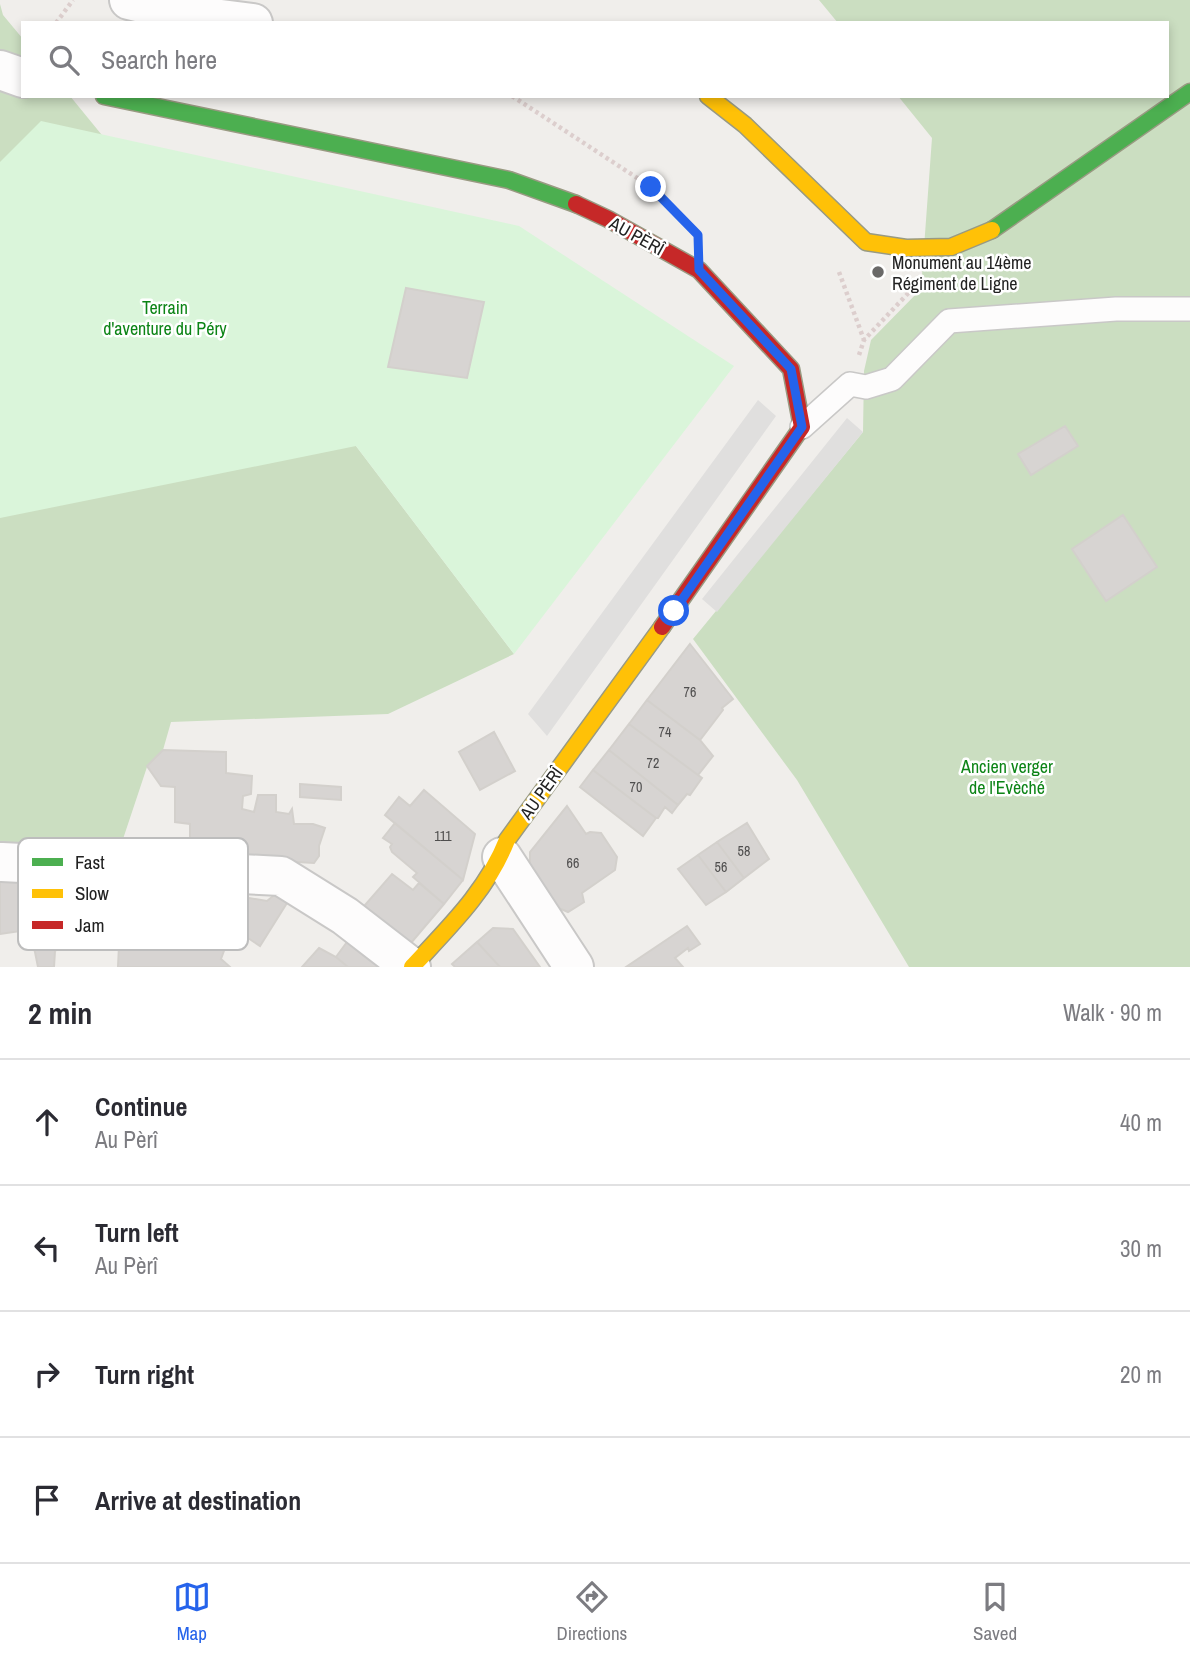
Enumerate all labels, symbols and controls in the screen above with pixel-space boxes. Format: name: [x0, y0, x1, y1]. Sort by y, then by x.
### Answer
search box: [21, 21, 1169, 98]
icon: search: [45, 41, 83, 79]
text: Search here: [101, 42, 217, 77]
route end: [635, 171, 666, 202]
street label: AU PÈRÎ: [604, 210, 670, 262]
place label: Monument au 14ème Régiment de Ligne: [892, 250, 1031, 296]
marker: Monument au 14ème Régiment de Ligne: [870, 264, 886, 280]
park label: Terrain d'aventure du Péry: [103, 295, 227, 341]
route start: [658, 595, 689, 626]
house number: 76: [684, 683, 696, 701]
house number: 74: [659, 723, 672, 741]
house number: 72: [647, 754, 659, 772]
park label: Ancien verger de l'Evèché: [960, 754, 1053, 800]
street label: AU PÈRÎ: [513, 761, 569, 825]
house number: 70: [630, 778, 642, 796]
house number: 111: [434, 827, 452, 845]
legend: [18, 838, 248, 950]
house number: 58: [738, 842, 750, 860]
text: Fast: [75, 849, 105, 875]
house number: 66: [567, 854, 579, 872]
house number: 56: [715, 858, 727, 876]
text: Slow: [75, 880, 110, 906]
text: Jam: [75, 912, 104, 938]
text: 2 min: [28, 993, 92, 1033]
text: Walk · 90 m: [1063, 997, 1162, 1028]
text: Continue: [95, 1089, 187, 1124]
icon: ahead: [28, 1103, 66, 1141]
text: 40 m: [1120, 1107, 1162, 1138]
text: Au Pèrî: [95, 1124, 158, 1155]
text: Turn left: [95, 1215, 179, 1250]
icon: left: [28, 1229, 66, 1267]
text: 30 m: [1120, 1233, 1162, 1264]
text: Au Pèrî: [95, 1250, 158, 1281]
icon: right: [28, 1355, 66, 1393]
text: Turn right: [95, 1357, 194, 1392]
text: 20 m: [1120, 1359, 1162, 1390]
icon: arrive: [28, 1481, 66, 1519]
text: Arrive at destination: [95, 1483, 301, 1518]
tab: Map: [173, 1578, 211, 1646]
tab: Directions: [556, 1578, 627, 1646]
tab: Saved: [973, 1578, 1017, 1646]

